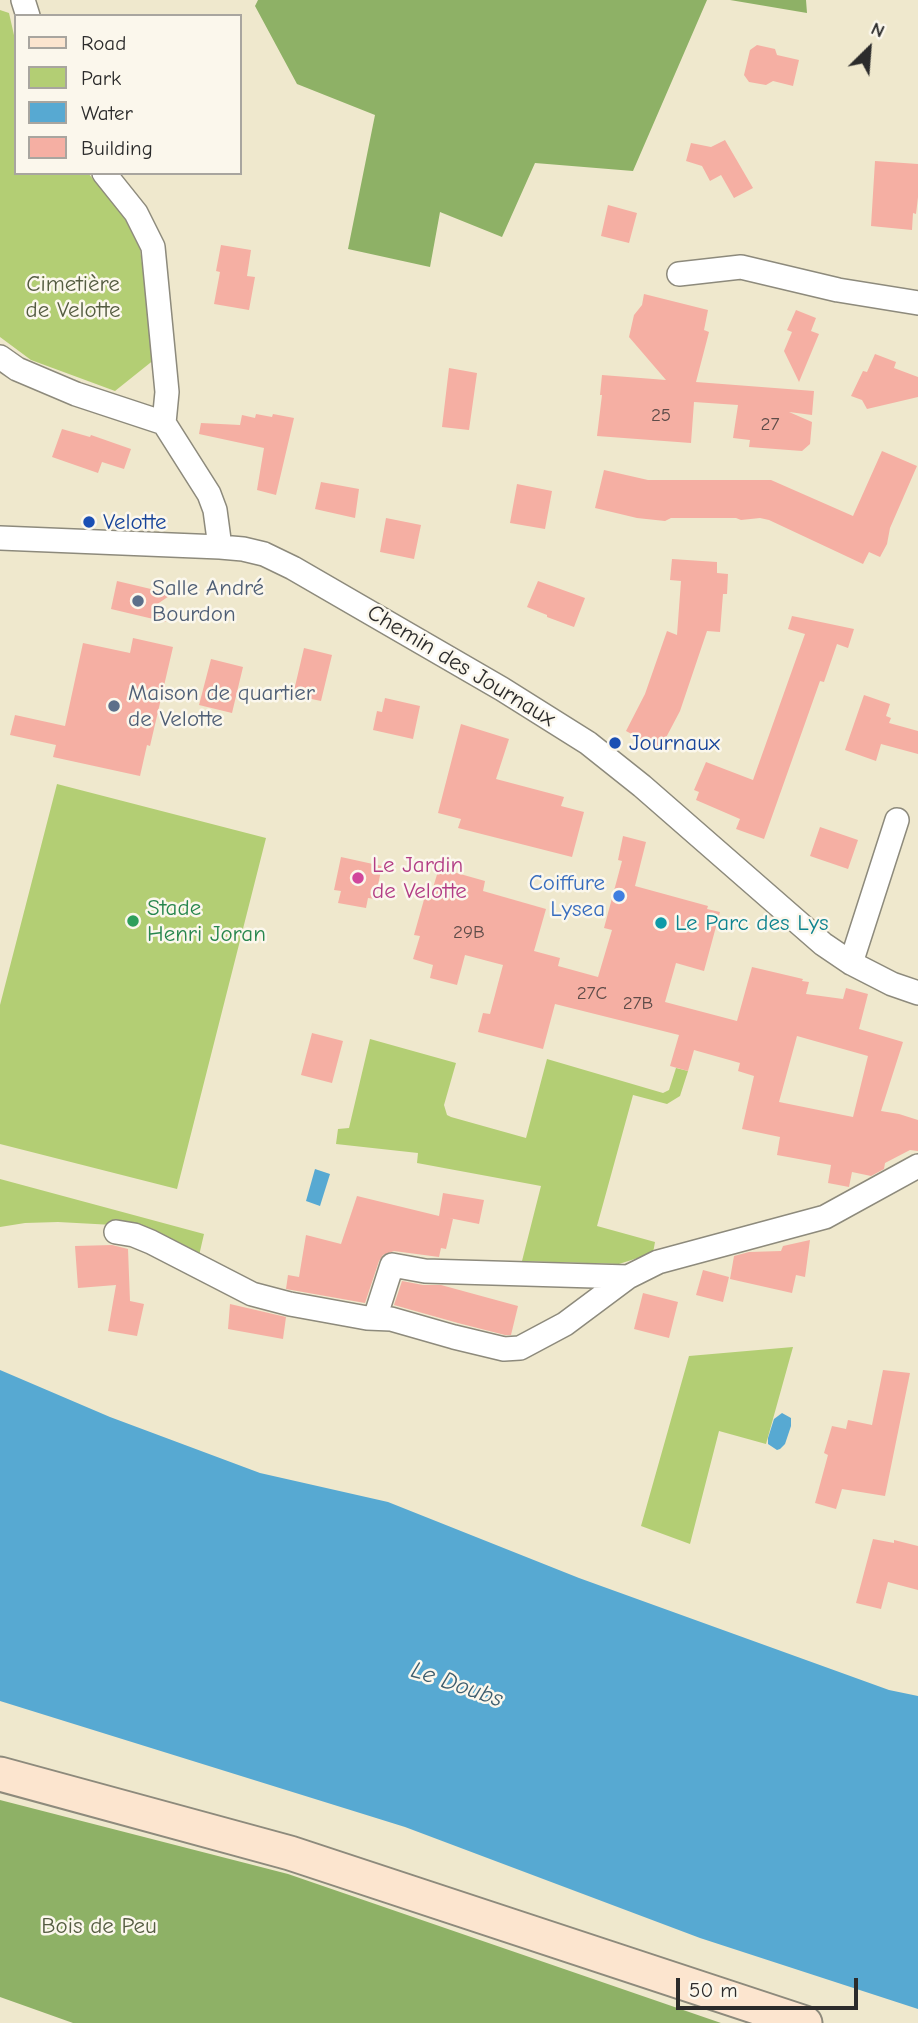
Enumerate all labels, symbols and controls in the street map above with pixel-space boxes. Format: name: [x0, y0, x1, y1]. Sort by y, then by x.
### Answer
legend: [14, 14, 242, 175]
north arrow: [834, 14, 904, 84]
text: N: [868, 17, 888, 43]
text: Road: [81, 31, 126, 55]
text: Park: [81, 66, 121, 90]
text: Water: [81, 101, 133, 125]
text: Building: [81, 136, 153, 160]
park label: Cimetière de Velotte: [26, 270, 120, 324]
house number: 25: [651, 405, 671, 427]
house number: 27: [761, 414, 779, 436]
place label: Velotte: [103, 508, 166, 536]
marker: Velotte: [81, 514, 97, 530]
place label: Salle André Bourdon: [152, 574, 264, 628]
marker: Salle André Bourdon: [130, 593, 146, 609]
street label: Chemin des Journaux: [362, 599, 560, 733]
place label: Maison de quartier de Velotte: [128, 679, 315, 733]
marker: Maison de quartier de Velotte: [106, 698, 122, 714]
place label: Journaux: [629, 729, 720, 757]
marker: Journaux: [607, 735, 623, 751]
place label: Le Jardin de Velotte: [372, 851, 467, 905]
place label: Coiffure Lysea: [529, 869, 605, 923]
marker: Le Jardin de Velotte: [350, 870, 366, 886]
marker: Coiffure Lysea: [611, 888, 627, 904]
place label: Stade Henri Joran: [147, 894, 266, 948]
place label: Le Parc des Lys: [675, 909, 829, 937]
marker: Stade Henri Joran: [125, 913, 141, 929]
marker: Le Parc des Lys: [653, 915, 669, 931]
house number: 29B: [453, 922, 485, 944]
house number: 27C: [577, 983, 607, 1005]
house number: 27B: [623, 993, 653, 1015]
water label: Le Doubs: [407, 1656, 507, 1714]
park label: Bois de Peu: [41, 1912, 157, 1940]
scale bar: [680, 1964, 862, 2008]
text: 50 m: [689, 1978, 738, 2002]

